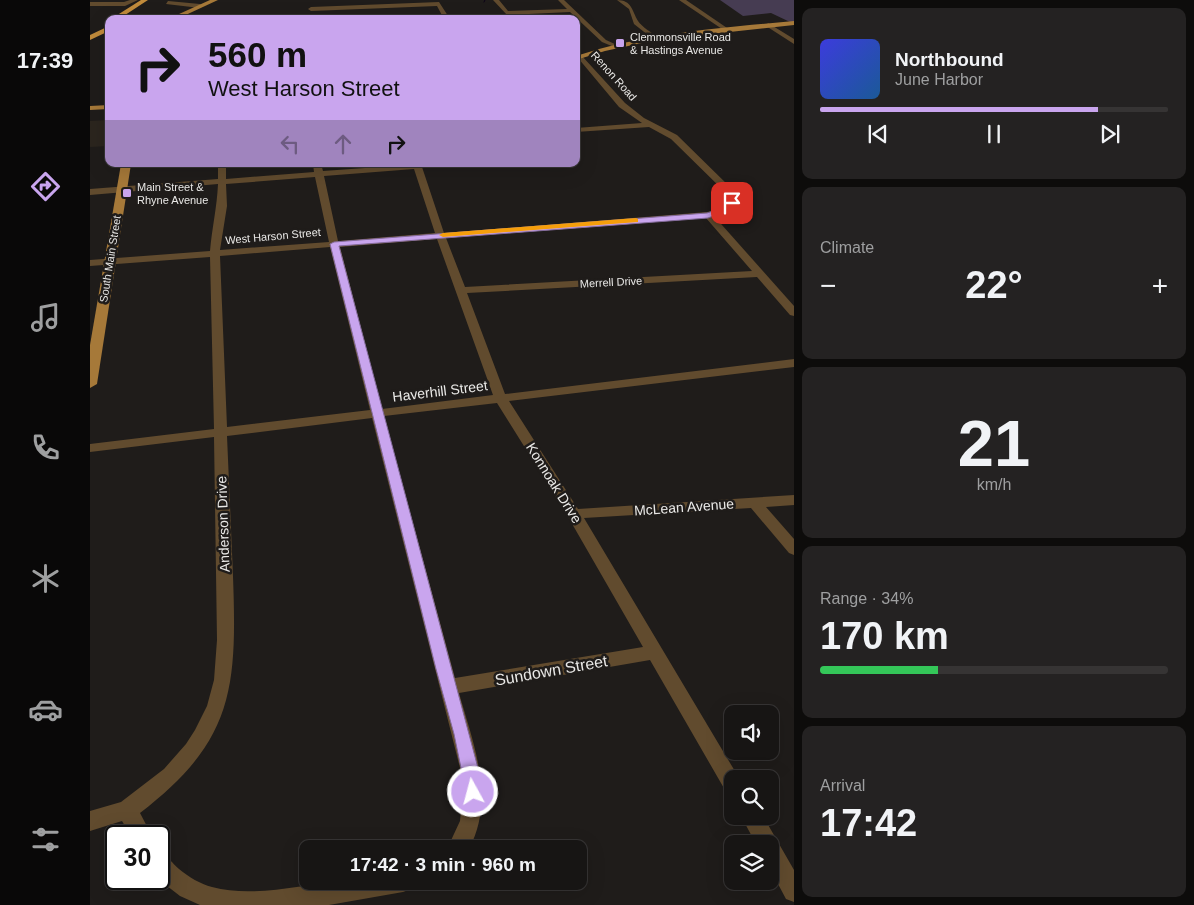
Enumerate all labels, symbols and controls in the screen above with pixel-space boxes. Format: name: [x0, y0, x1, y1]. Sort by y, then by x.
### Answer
place label: Clemmonsville Road & Hastings Avenue: [630, 31, 731, 56]
icon: right: [125, 35, 190, 100]
text: 560 m: [208, 35, 307, 74]
marker: Clemmonsville Road & Hastings Avenue: [614, 37, 626, 49]
text: 17:39: [17, 48, 73, 73]
street label: Renon Road: [589, 49, 639, 103]
text: Northbound: [895, 49, 1004, 70]
text: June Harbor: [895, 71, 983, 88]
text: West Harson Street: [208, 76, 400, 101]
icon: previous: [864, 120, 892, 148]
icon: pause: [980, 120, 1008, 148]
icon: next: [1096, 120, 1124, 148]
icon: left: [276, 130, 304, 158]
icon: ahead: [329, 130, 357, 158]
icon: right: [382, 130, 410, 158]
icon: directions: [28, 169, 63, 204]
place label: Main Street & Rhyne Avenue: [137, 181, 208, 206]
pin: [711, 182, 753, 224]
marker: Main Street & Rhyne Avenue: [121, 187, 133, 199]
icon: arrive: [718, 189, 746, 217]
street label: South Main Street: [97, 215, 123, 303]
street label: West Harson Street: [225, 226, 321, 246]
text: Climate: [820, 239, 874, 256]
text: 22°: [965, 264, 1023, 306]
text: −: [820, 270, 836, 301]
text: +: [1152, 270, 1168, 301]
street label: Merrell Drive: [580, 274, 642, 290]
icon: music: [28, 300, 63, 335]
street label: Haverhill Street: [392, 377, 489, 405]
text: 21: [958, 407, 1030, 480]
icon: phone: [28, 430, 63, 465]
street label: Konnoak Drive: [523, 440, 585, 526]
street label: Anderson Drive: [213, 475, 233, 572]
text: km/h: [977, 476, 1011, 493]
street label: McLean Avenue: [633, 496, 735, 518]
icon: climate: [28, 561, 63, 596]
text: Range · 34%: [820, 590, 913, 607]
text: 170 km: [820, 615, 949, 657]
street label: Sundown Street: [494, 652, 609, 689]
icon: car: [28, 692, 63, 727]
map controls: [724, 705, 779, 890]
button: sound: [724, 705, 779, 760]
position arrow: [446, 765, 498, 817]
button: search: [724, 770, 779, 825]
text: Arrival: [820, 777, 865, 794]
text: 17:42: [820, 802, 917, 844]
icon: filters: [28, 822, 63, 857]
speed limit sign: 30: [105, 825, 170, 890]
button: layers: [724, 835, 779, 890]
text: 17:42 · 3 min · 960 m: [350, 854, 536, 875]

